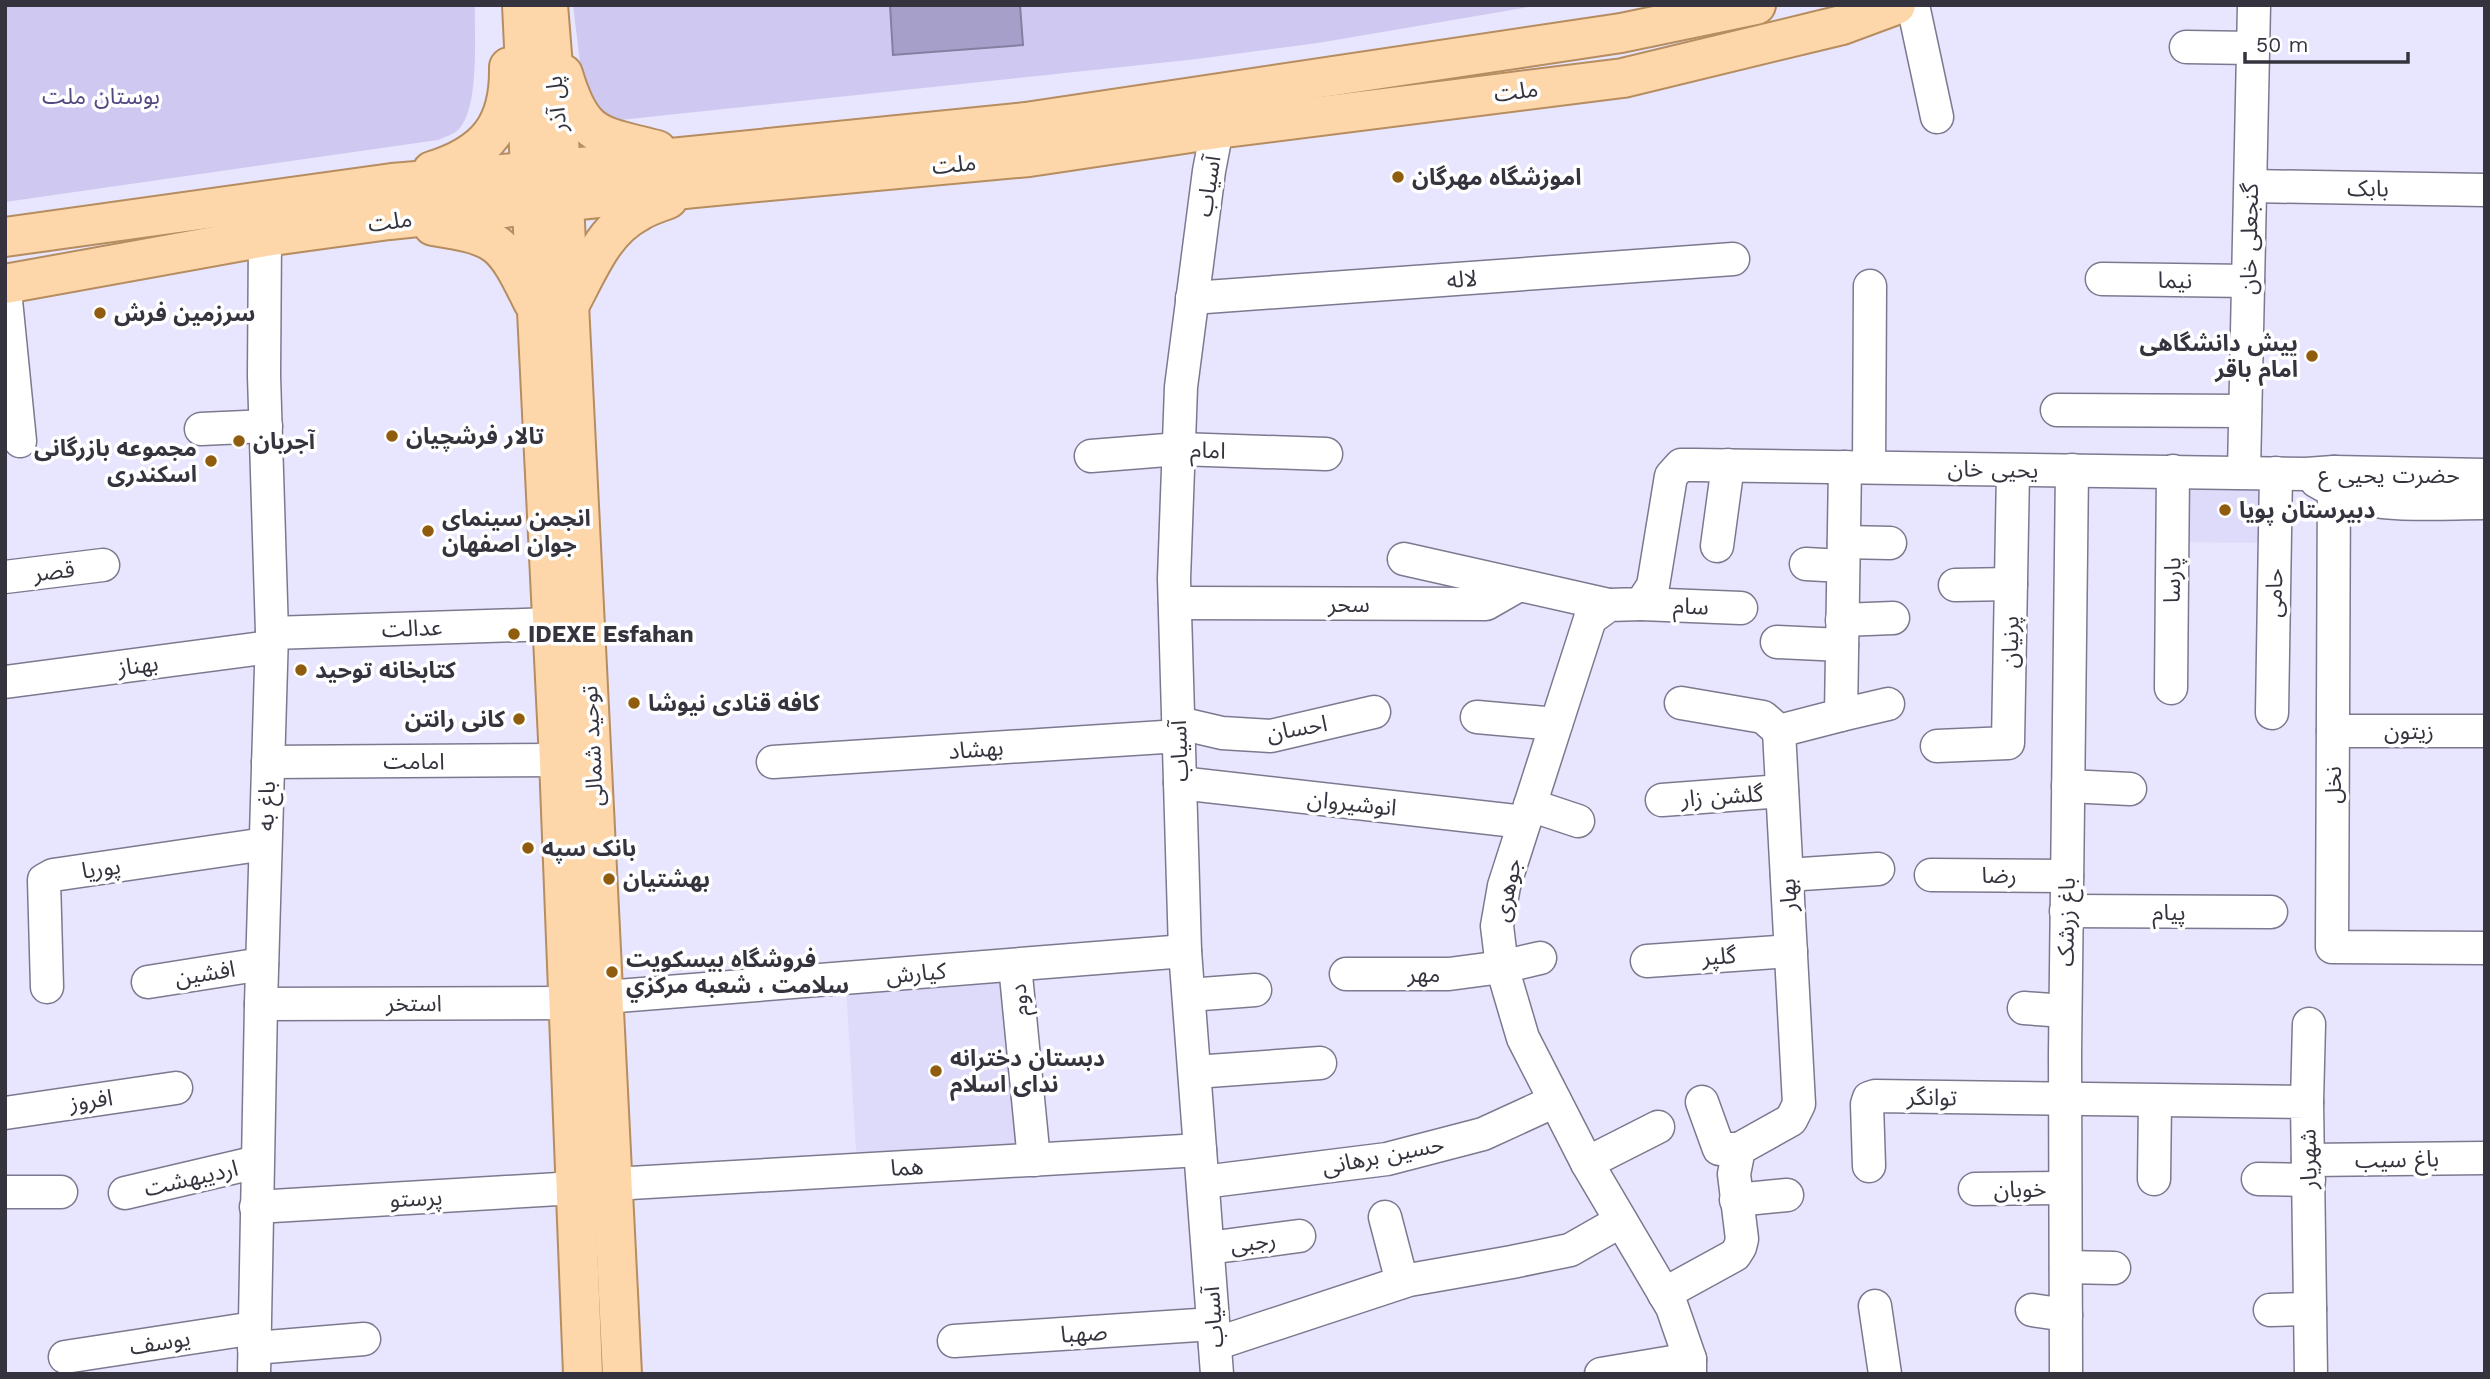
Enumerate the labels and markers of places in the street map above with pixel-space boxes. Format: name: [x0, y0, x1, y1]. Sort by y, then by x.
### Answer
place label: اموزشگاه مهرگان: [1412, 164, 1581, 191]
marker: اموزشگاه مهرگان: [1390, 169, 1406, 185]
place label: سرزمین فرش: [114, 300, 255, 327]
marker: سرزمین فرش: [92, 305, 108, 321]
place label: پیش دانشگاهی امام باقر: [2140, 330, 2298, 387]
marker: پیش دانشگاهی امام باقر: [2304, 348, 2320, 364]
place label: تالار فرشچیان: [406, 423, 544, 452]
place label: آجربان: [253, 428, 316, 455]
marker: تالار فرشچیان: [384, 428, 400, 444]
marker: آجربان: [231, 433, 247, 449]
place label: مجموعه بازرگانی اسکندری: [34, 435, 197, 488]
marker: مجموعه بازرگانی اسکندری: [203, 453, 219, 469]
place label: دبیرستان پویا: [2239, 497, 2375, 526]
marker: دبیرستان پویا: [2217, 502, 2233, 518]
place label: انجمن سینمای جوان اصفهان: [442, 505, 591, 558]
marker: انجمن سینمای جوان اصفهان: [420, 523, 436, 539]
place label: IDEXE Esfahan: [528, 621, 694, 648]
marker: IDEXE Esfahan: [506, 626, 522, 642]
place label: کتابخانه توحید: [315, 657, 456, 684]
marker: کتابخانه توحید: [293, 662, 309, 678]
place label: کافه قنادی نیوشا: [648, 690, 820, 717]
marker: کافه قنادی نیوشا: [626, 695, 642, 711]
place label: کانی رانتن: [405, 706, 506, 733]
marker: کانی رانتن: [511, 711, 527, 727]
place label: بانک سپه: [542, 835, 636, 864]
marker: بانک سپه: [520, 840, 536, 856]
place label: بهشتیان: [623, 866, 710, 893]
marker: بهشتیان: [601, 871, 617, 887]
place label: فروشگاه بيسكويت سلامت ، شعبه مركزي: [626, 946, 849, 1003]
marker: فروشگاه بيسكويت سلامت ، شعبه مركزي: [604, 964, 620, 980]
place label: دبستان دخترانه ندای اسلام: [950, 1045, 1105, 1102]
marker: دبستان دخترانه ندای اسلام: [928, 1063, 944, 1079]

